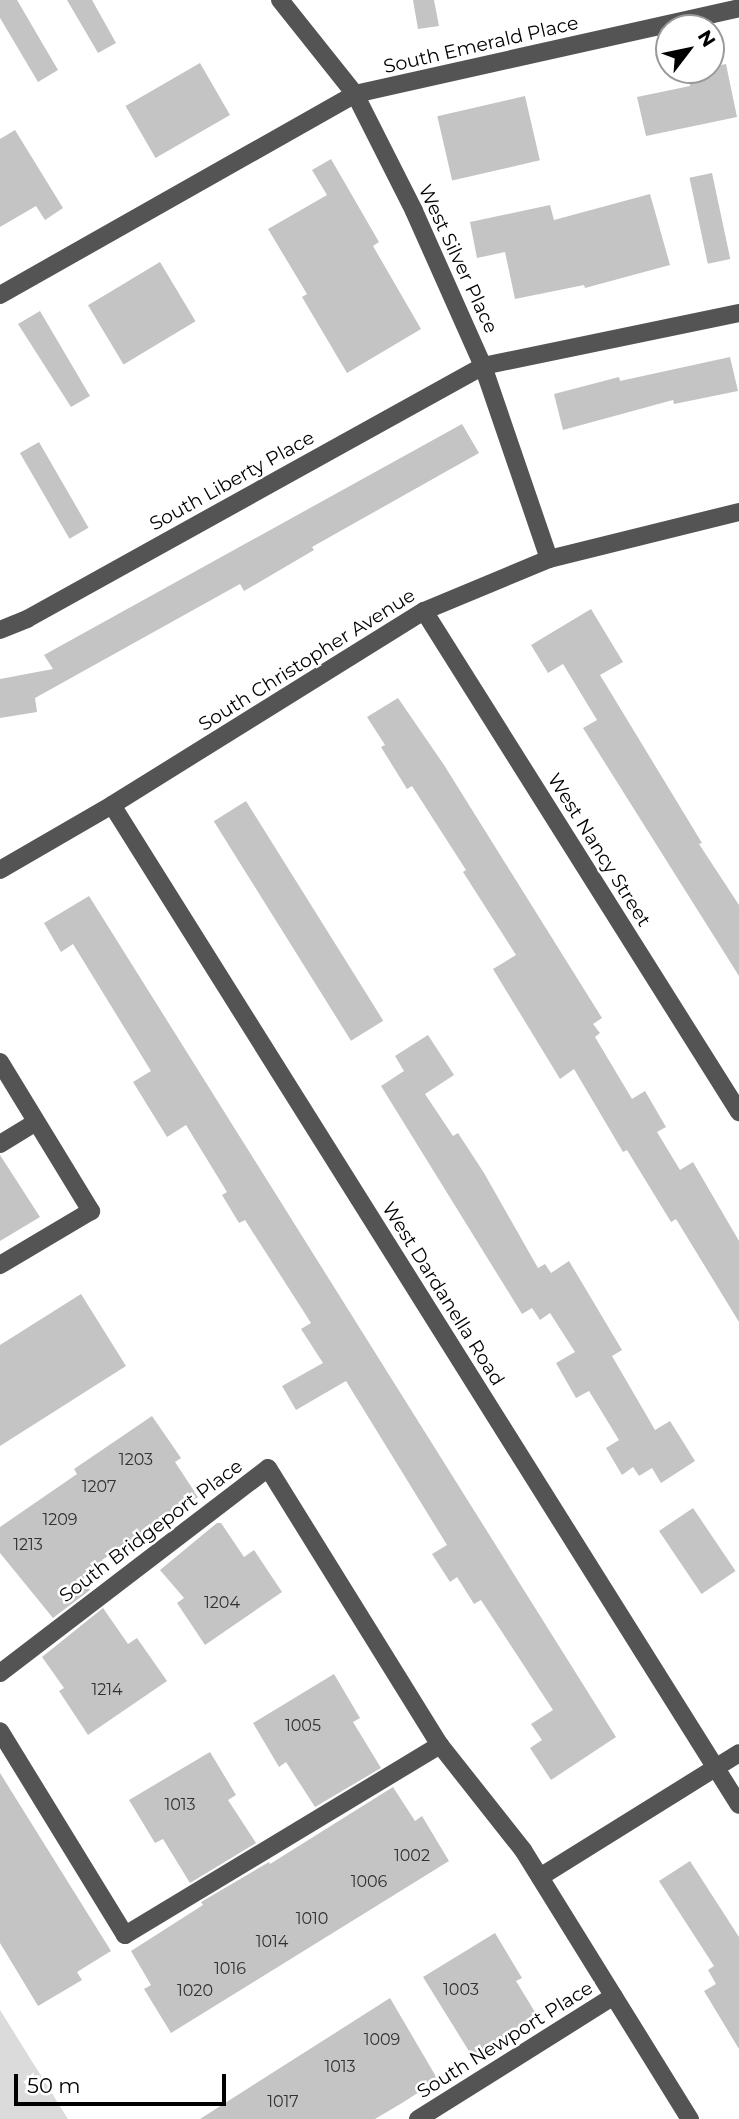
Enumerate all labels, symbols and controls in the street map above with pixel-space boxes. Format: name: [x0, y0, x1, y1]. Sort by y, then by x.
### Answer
street label: South Emerald Place: [381, 11, 581, 79]
north arrow: [655, 14, 725, 84]
text: N: [693, 26, 720, 51]
street label: West Silver Place: [414, 181, 502, 337]
street label: South Liberty Place: [146, 426, 318, 536]
street label: South Christopher Avenue: [195, 584, 419, 736]
street label: West Nancy Street: [543, 769, 655, 931]
street label: West Dardanella Road: [377, 1198, 509, 1390]
house number: 1203: [119, 1450, 153, 1470]
street label: South Bridgeport Place: [55, 1455, 247, 1607]
house number: 1207: [82, 1477, 116, 1497]
house number: 1209: [42, 1510, 78, 1530]
house number: 1213: [13, 1535, 43, 1555]
house number: 1204: [204, 1593, 240, 1613]
house number: 1214: [91, 1680, 123, 1700]
house number: 1005: [285, 1716, 321, 1736]
house number: 1013: [164, 1795, 196, 1815]
house number: 1002: [394, 1846, 430, 1866]
house number: 1006: [351, 1872, 387, 1892]
house number: 1010: [296, 1909, 328, 1929]
house number: 1014: [256, 1932, 288, 1952]
house number: 1016: [214, 1959, 246, 1979]
street label: South Newport Place: [413, 1977, 597, 2103]
house number: 1003: [443, 1980, 479, 2000]
house number: 1020: [177, 1981, 213, 2001]
house number: 1009: [364, 2030, 400, 2050]
house number: 1013: [324, 2057, 356, 2077]
scale bar: [18, 2060, 229, 2104]
text: 50 m: [27, 2073, 81, 2098]
house number: 1017: [267, 2092, 299, 2112]

